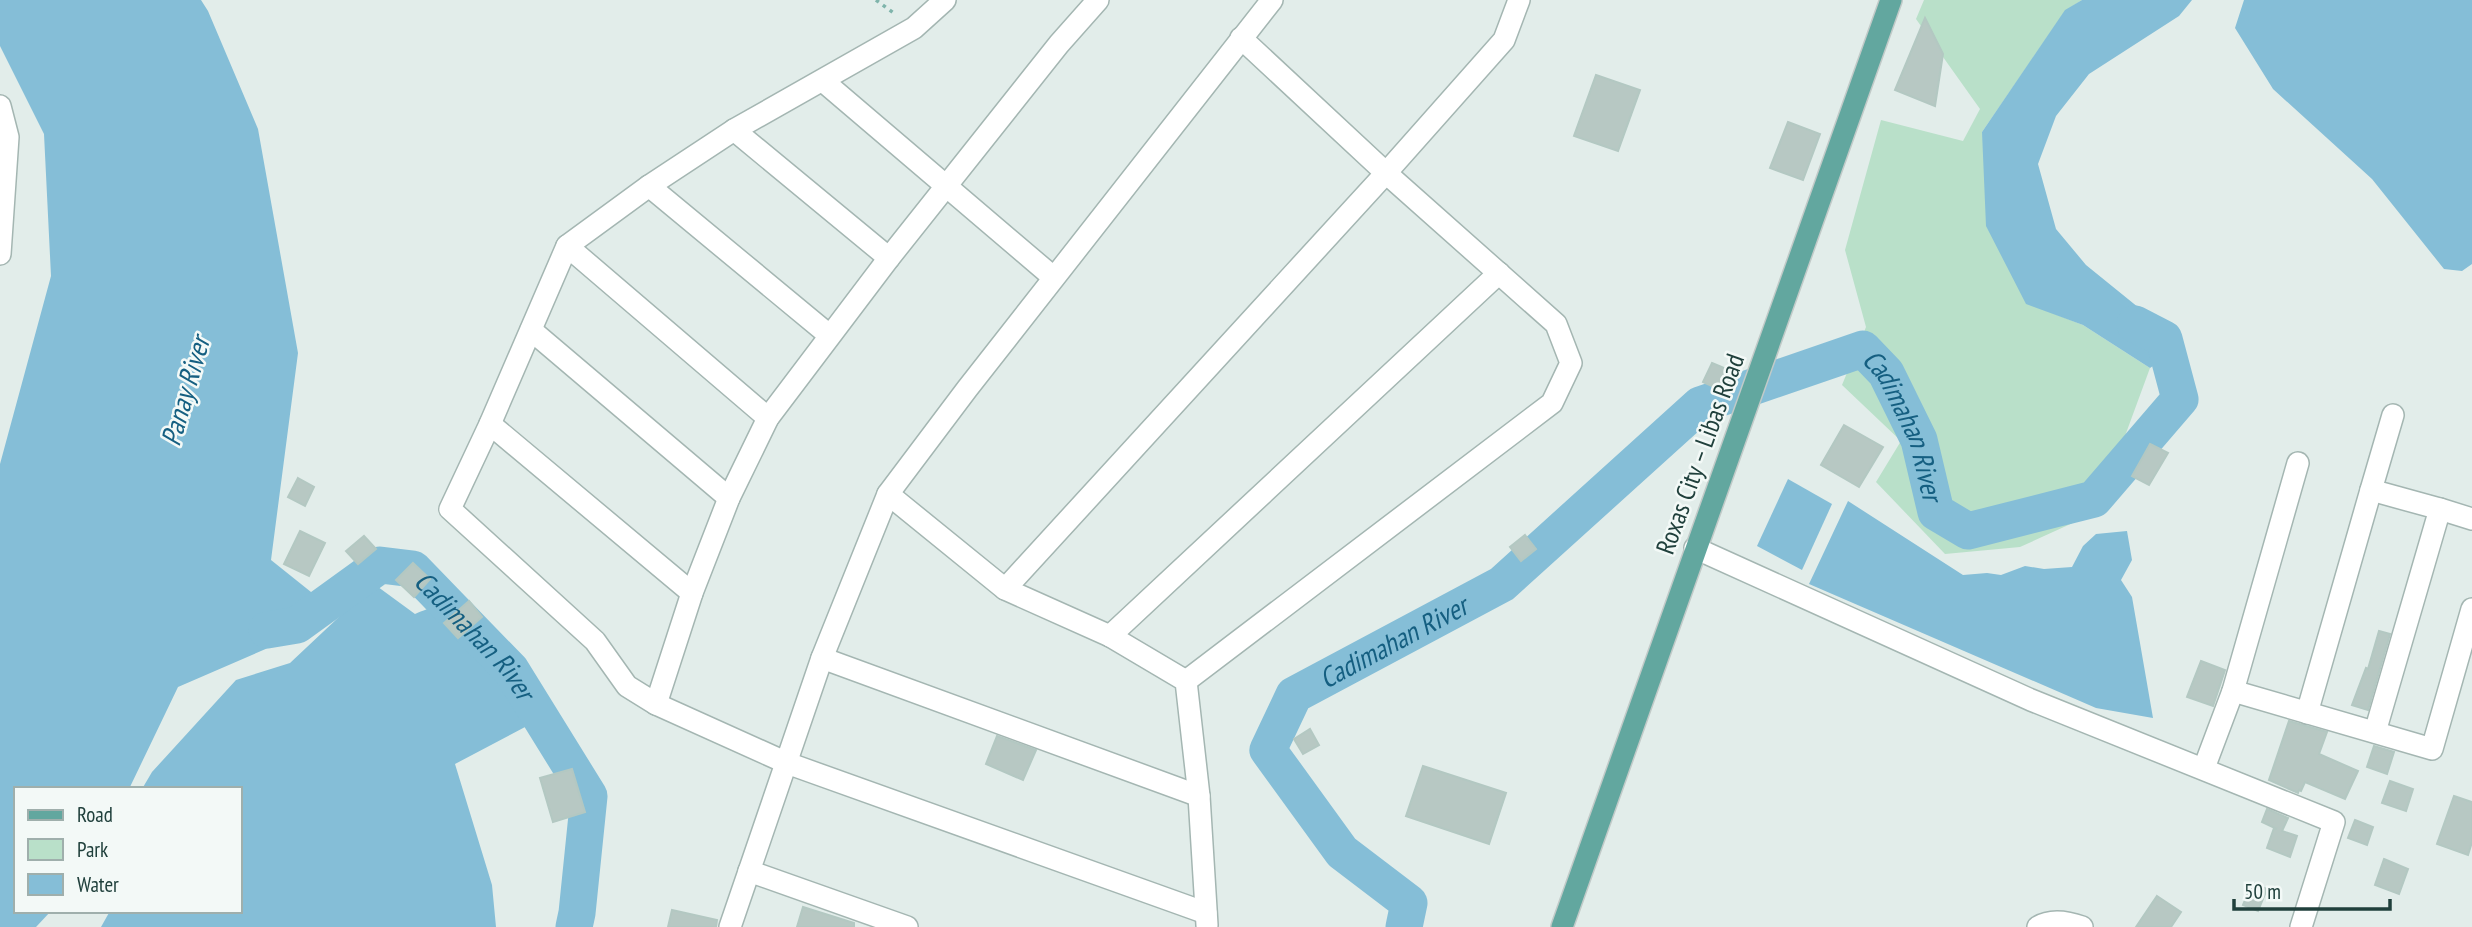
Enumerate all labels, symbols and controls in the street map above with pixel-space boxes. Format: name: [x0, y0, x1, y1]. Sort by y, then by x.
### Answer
water label: Panay River: [151, 328, 219, 450]
water label: Cadimahan River: [1855, 341, 1953, 509]
street label: Roxas City – Libas Road: [1648, 349, 1751, 559]
water label: Cadimahan River: [407, 563, 546, 710]
water label: Cadimahan River: [1312, 585, 1477, 696]
legend: [14, 787, 242, 913]
text: Road: [77, 801, 113, 828]
text: Park: [77, 836, 108, 863]
scale bar: [2234, 867, 2390, 911]
text: Water: [77, 871, 119, 898]
text: 50 m: [2244, 878, 2281, 905]

